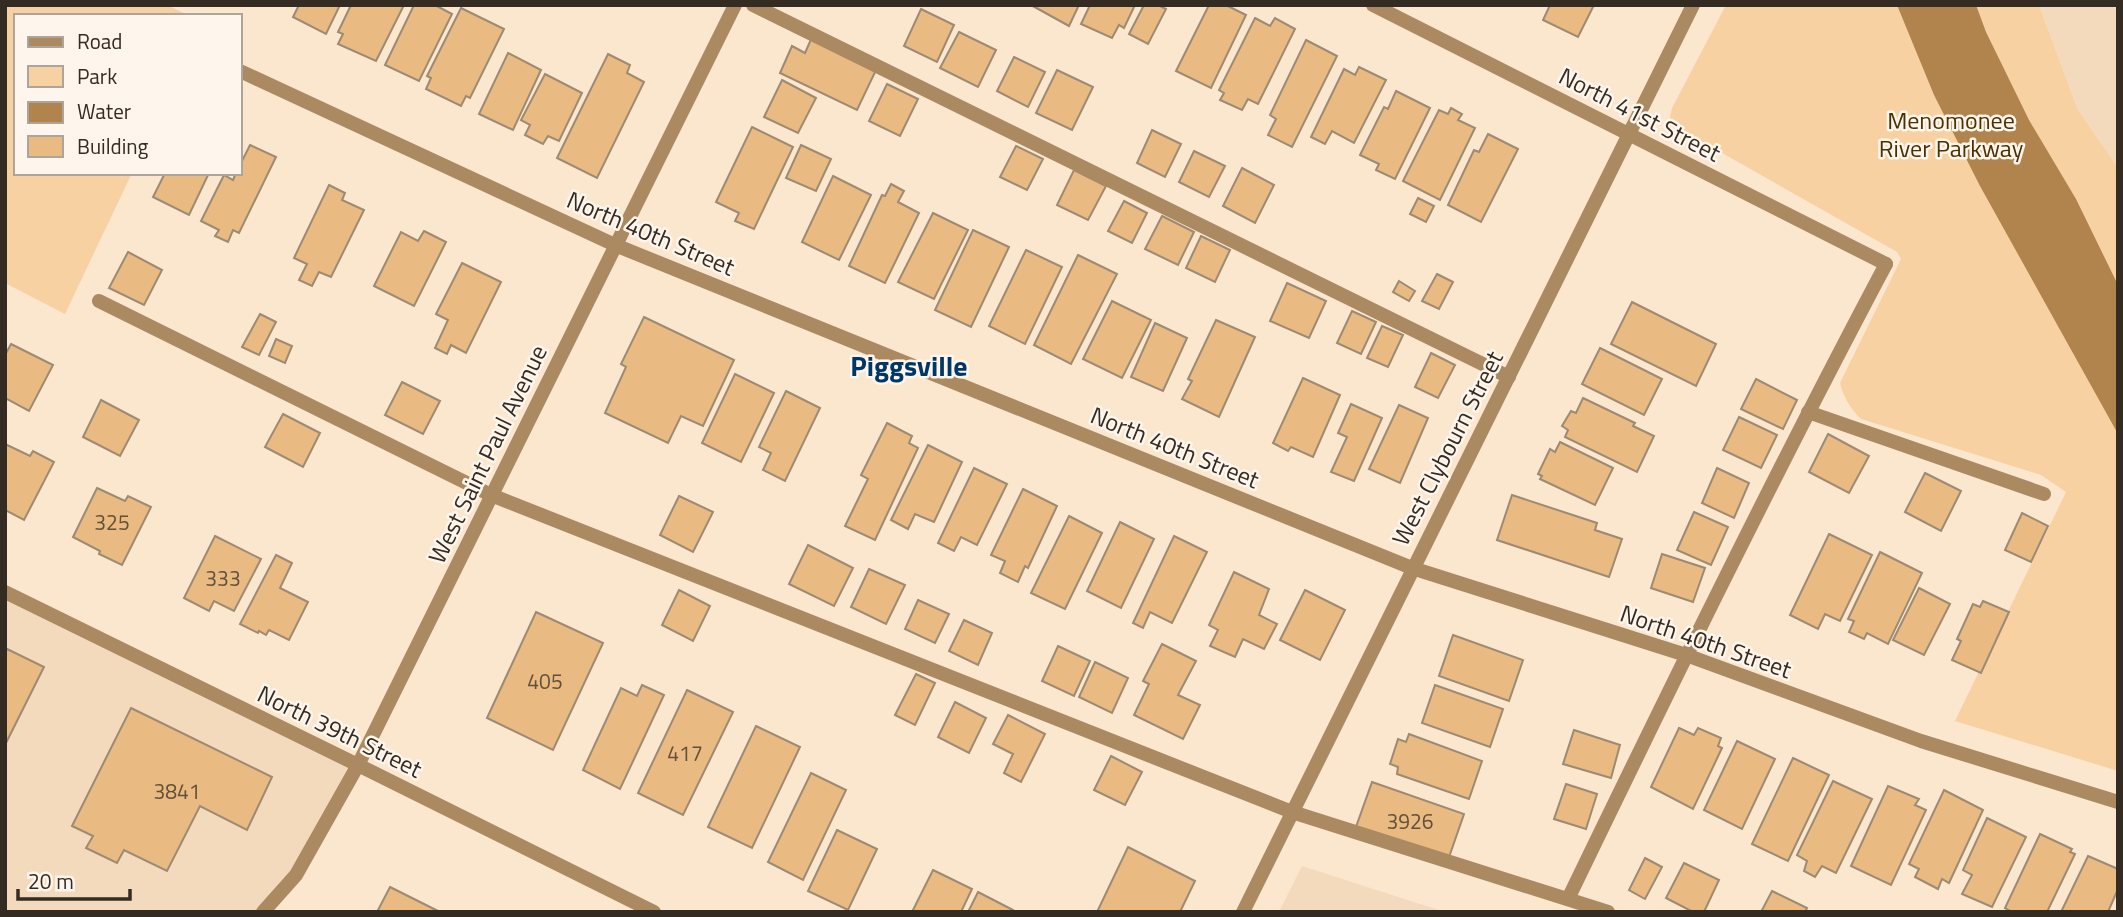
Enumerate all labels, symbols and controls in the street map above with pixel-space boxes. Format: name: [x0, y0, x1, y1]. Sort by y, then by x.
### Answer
legend: [14, 14, 242, 175]
text: Road: [77, 25, 122, 57]
street label: North 41st Street: [1553, 58, 1728, 171]
text: Park: [77, 60, 117, 92]
text: Water: [77, 95, 131, 127]
park label: Menomonee River Parkway: [1879, 102, 2024, 166]
text: Building: [77, 130, 149, 162]
street label: North 40th Street: [562, 181, 741, 285]
street label: West Saint Paul Avenue: [418, 339, 556, 569]
district label: Piggsville: [850, 344, 968, 387]
street label: West Clybourn Street: [1382, 344, 1512, 552]
street label: North 40th Street: [1085, 397, 1265, 497]
house number: 325: [94, 506, 130, 538]
house number: 333: [205, 562, 241, 594]
street label: North 40th Street: [1616, 595, 1797, 687]
house number: 405: [527, 665, 563, 697]
street label: North 39th Street: [252, 676, 429, 787]
house number: 417: [667, 737, 703, 769]
house number: 3841: [153, 775, 201, 807]
house number: 3926: [1386, 805, 1434, 837]
scale bar: [18, 858, 130, 902]
text: 20 m: [28, 865, 74, 897]

